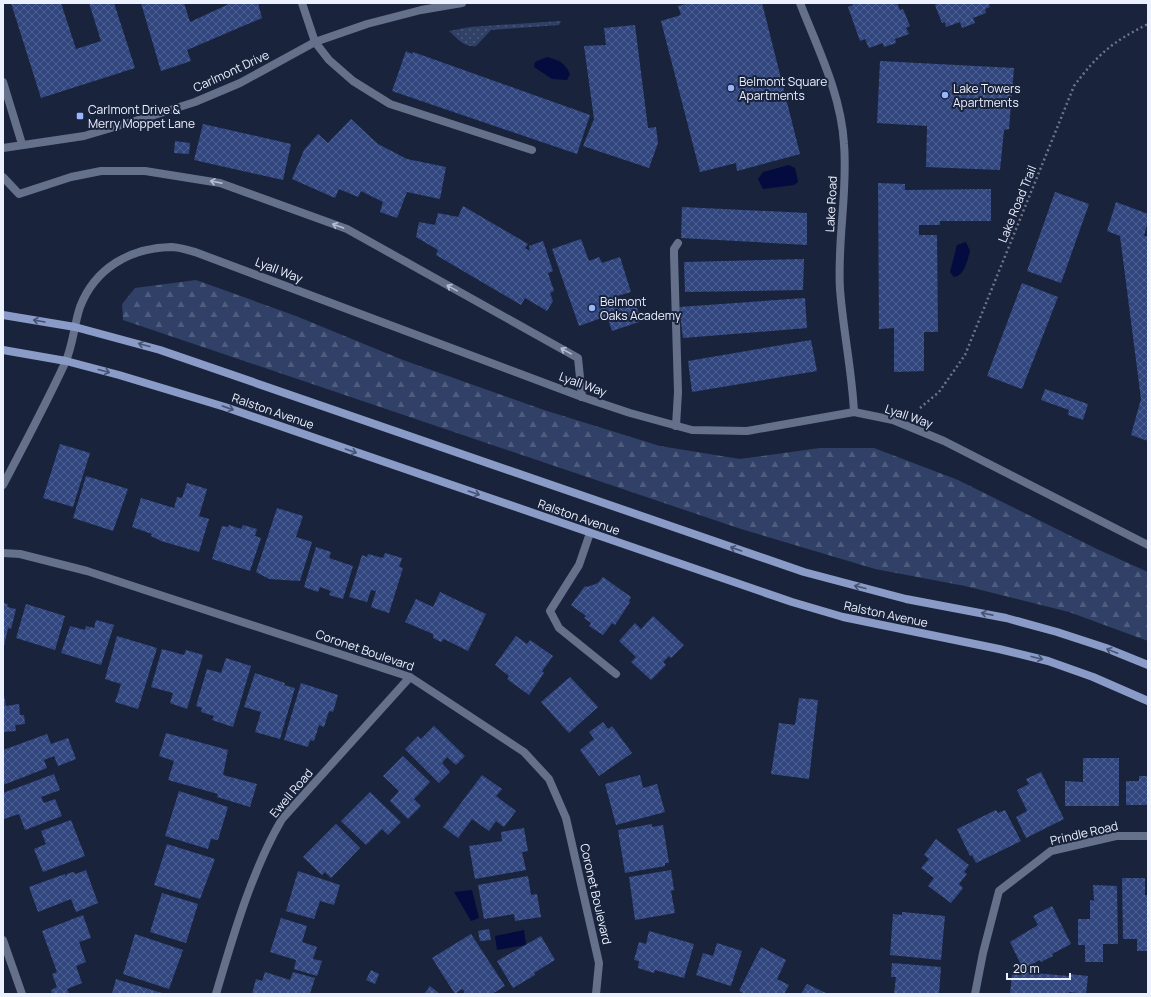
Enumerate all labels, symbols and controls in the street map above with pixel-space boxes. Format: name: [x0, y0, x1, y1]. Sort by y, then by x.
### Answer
street label: Carlmont Drive: [190, 46, 272, 96]
place label: Belmont Square Apartments: [739, 73, 827, 104]
place label: Lake Towers Apartments: [953, 80, 1020, 111]
marker: Belmont Square Apartments: [726, 83, 736, 93]
marker: Lake Towers Apartments: [940, 90, 950, 100]
place label: Carlmont Drive & Merry Moppet Lane: [88, 101, 195, 132]
marker: Carlmont Drive & Merry Moppet Lane: [75, 111, 85, 121]
street label: Lake Road Trail: [994, 163, 1040, 245]
street label: Lake Road: [821, 175, 841, 233]
one-way arrow: [210, 178, 223, 186]
one-way arrow: [333, 221, 345, 229]
street label: Lyall Way: [253, 253, 306, 287]
one-way arrow: [446, 283, 458, 291]
place label: Belmont Oaks Academy: [600, 293, 682, 324]
marker: Belmont Oaks Academy: [587, 303, 597, 313]
one-way arrow: [33, 317, 46, 325]
one-way arrow: [137, 341, 150, 348]
one-way arrow: [560, 347, 572, 355]
one-way arrow: [97, 368, 110, 375]
street label: Lyall Way: [557, 368, 610, 401]
street label: Ralston Avenue: [230, 389, 316, 433]
street label: Lyall Way: [883, 400, 936, 432]
one-way arrow: [222, 405, 234, 413]
one-way arrow: [345, 447, 357, 455]
one-way arrow: [467, 490, 480, 497]
street label: Ralston Avenue: [536, 495, 622, 539]
one-way arrow: [730, 545, 743, 552]
one-way arrow: [854, 583, 867, 591]
street label: Ralston Avenue: [842, 597, 930, 631]
one-way arrow: [981, 610, 994, 618]
street label: Coronet Boulevard: [313, 625, 417, 675]
one-way arrow: [1106, 646, 1118, 654]
one-way arrow: [1030, 655, 1043, 663]
street label: Ewell Road: [265, 765, 317, 821]
street label: Prindle Road: [1048, 817, 1120, 849]
street label: Coronet Boulevard: [576, 842, 616, 946]
scale bar: [1007, 955, 1070, 981]
text: 20 m: [1013, 960, 1040, 977]

